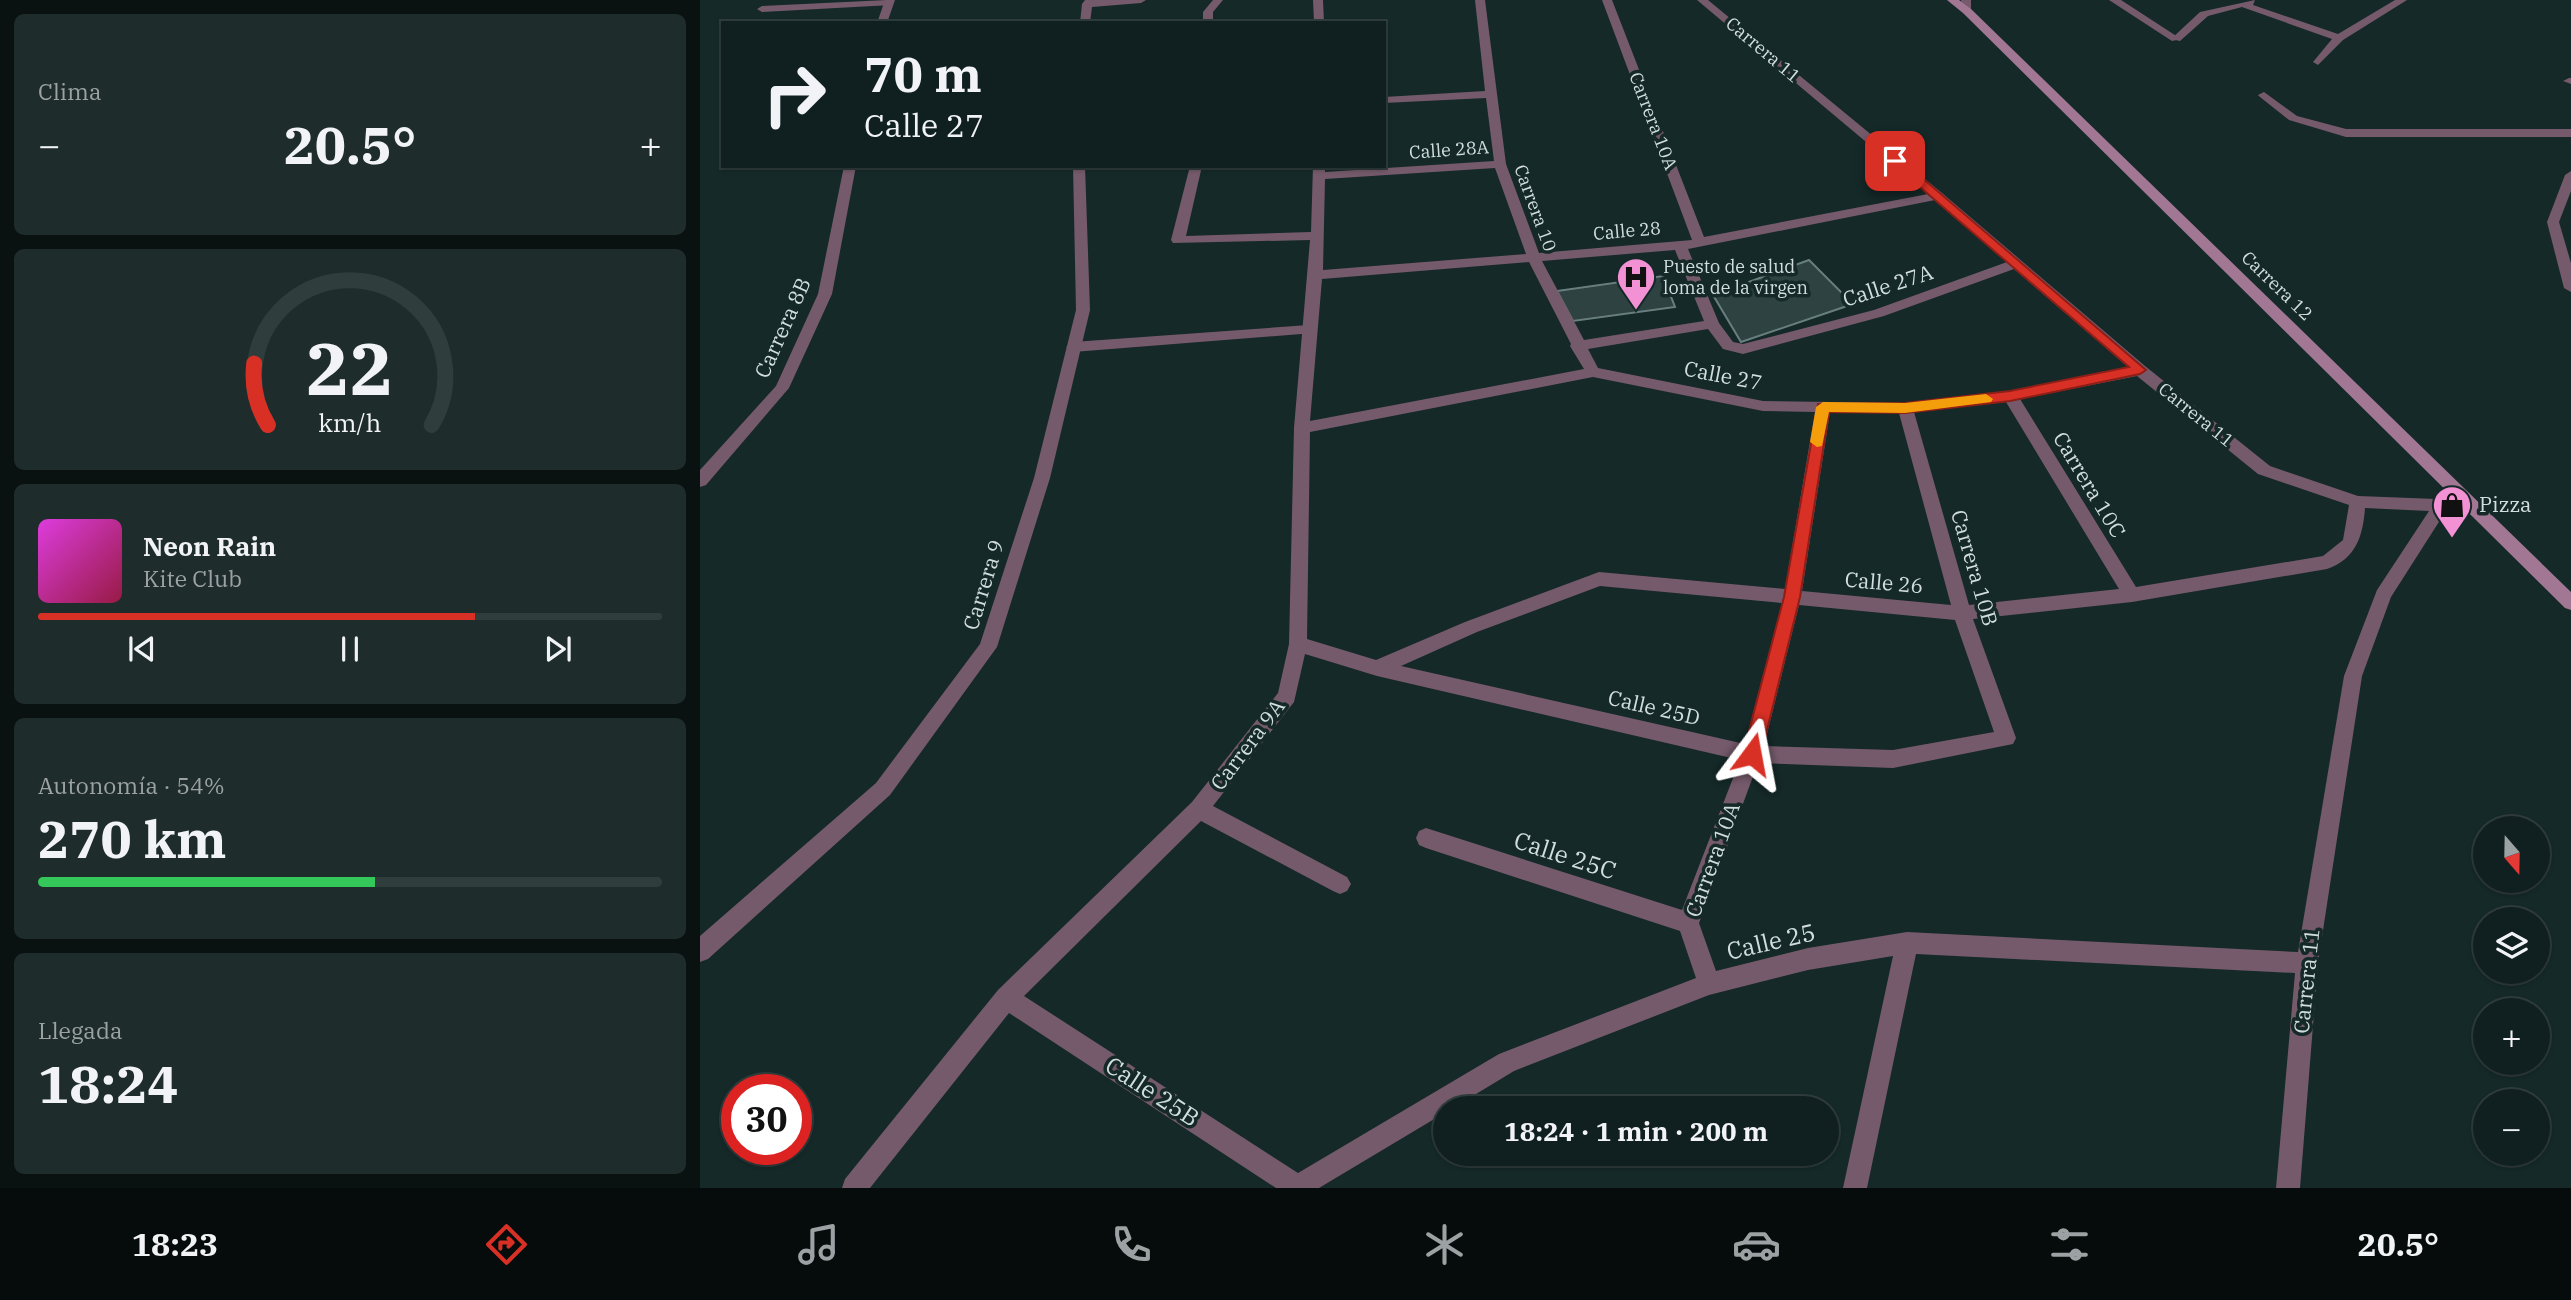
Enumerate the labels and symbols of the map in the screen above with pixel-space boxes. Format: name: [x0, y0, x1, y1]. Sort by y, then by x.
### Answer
street label: Carrera 11: [1721, 12, 1805, 88]
street label: Carrera 10A: [1624, 69, 1683, 174]
pin: [1865, 131, 1925, 191]
street label: Calle 28A: [1408, 135, 1490, 164]
street label: Carrera 10: [1509, 161, 1562, 254]
street label: Calle 28: [1592, 216, 1662, 245]
street label: Carrera 12: [2237, 246, 2318, 325]
place label: Puesto de salud loma de la virgen: [1663, 255, 1808, 299]
hospital icon: Puesto de salud loma de la virgen: [1615, 256, 1657, 311]
street label: Calle 27A: [1839, 257, 1937, 313]
street label: Carrera 8B: [748, 273, 817, 382]
street label: Calle 27: [1682, 354, 1765, 396]
street label: Carrera 11: [2154, 377, 2239, 452]
street label: Carrera 10C: [2047, 426, 2133, 543]
shop icon: Pizza: [2431, 484, 2473, 539]
place label: Pizza: [2479, 490, 2532, 518]
street label: Carrera 10B: [1945, 506, 2005, 629]
street label: Carrera 9: [956, 536, 1010, 633]
street label: Calle 26: [1844, 565, 1925, 599]
street label: Calle 25D: [1605, 683, 1703, 731]
street label: Carrera 9A: [1204, 693, 1291, 796]
position arrow: [1715, 717, 1789, 791]
street label: Carrera 10A: [1678, 798, 1746, 921]
north arrow: [2473, 816, 2550, 892]
street label: Calle 25C: [1510, 824, 1620, 887]
street label: Calle 25: [1723, 915, 1818, 967]
street label: Carrera 11: [2287, 927, 2325, 1035]
street label: Calle 25B: [1099, 1049, 1206, 1133]
speed limit sign: 30: [721, 1074, 812, 1165]

